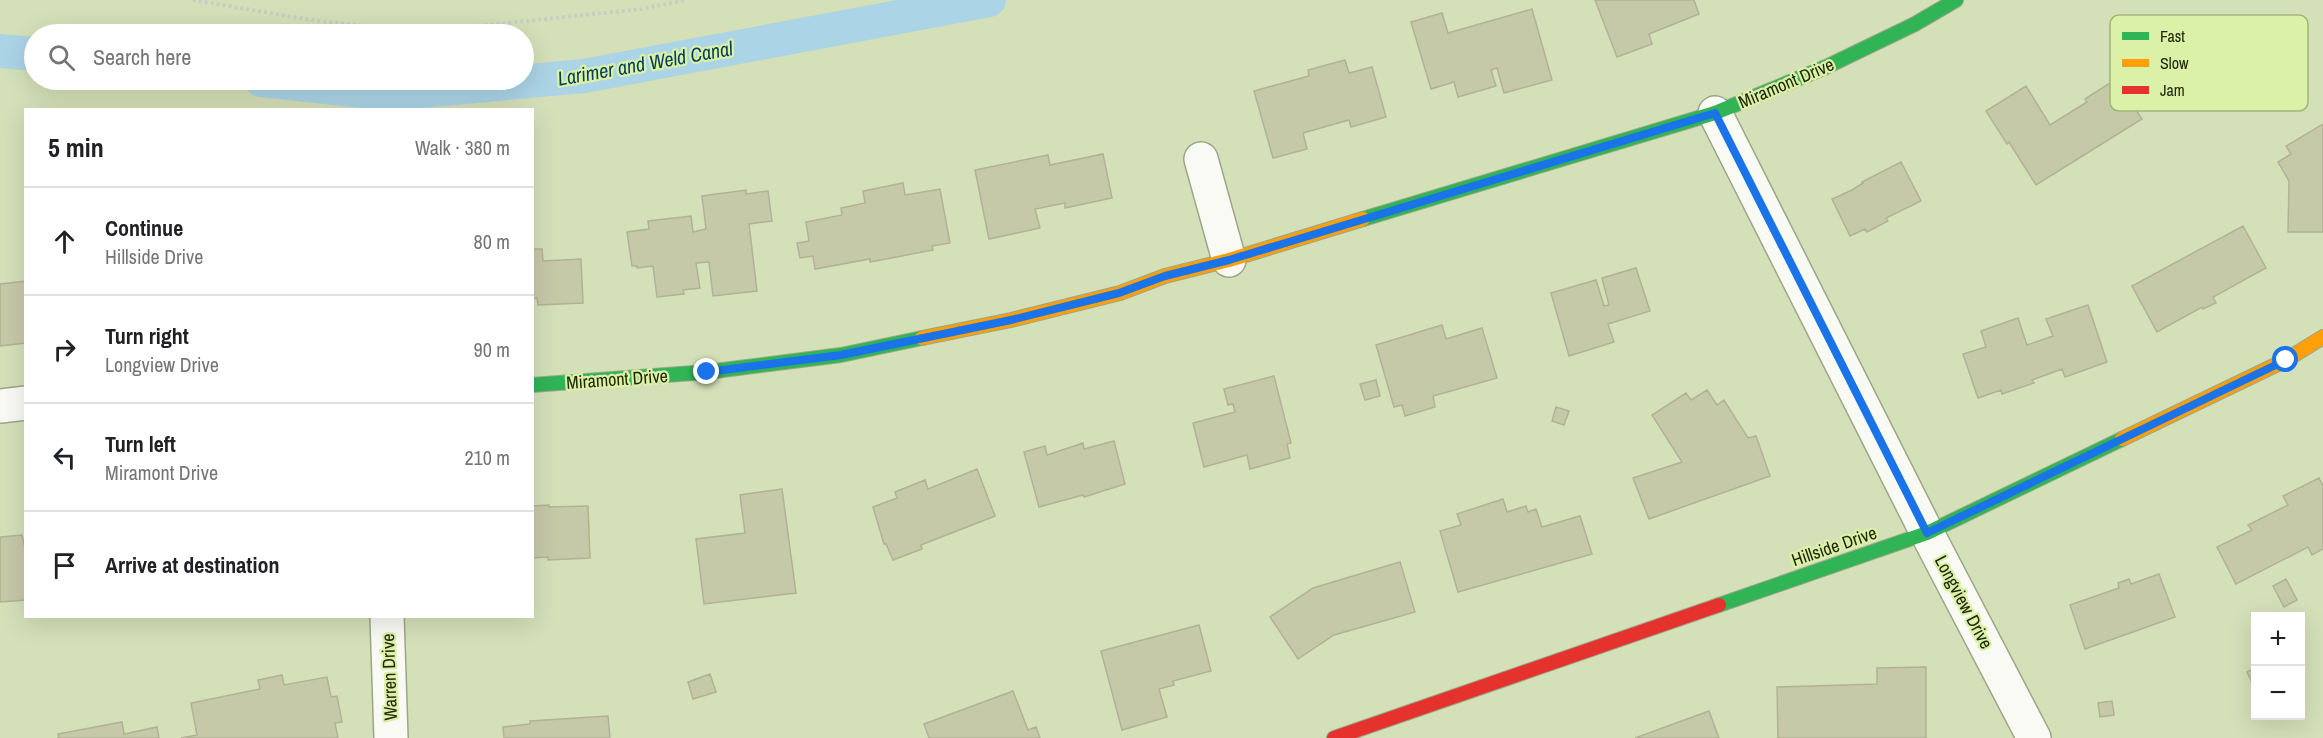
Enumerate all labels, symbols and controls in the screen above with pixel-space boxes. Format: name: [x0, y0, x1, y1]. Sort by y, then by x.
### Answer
legend: [2110, 15, 2308, 111]
search box: [24, 24, 534, 90]
text: Fast: [2160, 25, 2185, 47]
water label: Larimer and Weld Canal: [555, 34, 735, 92]
icon: search: [45, 41, 78, 74]
text: Search here: [93, 42, 191, 72]
street label: Miramont Drive: [1734, 52, 1838, 114]
text: Slow: [2160, 52, 2189, 74]
text: Jam: [2160, 79, 2185, 101]
text: 5 min: [48, 130, 104, 165]
text: Walk · 380 m: [415, 134, 510, 161]
text: Continue: [105, 213, 183, 243]
icon: ahead: [48, 225, 81, 258]
text: 80 m: [474, 228, 510, 255]
text: Hillside Drive: [105, 243, 203, 270]
text: Turn right: [105, 321, 189, 351]
icon: right: [48, 333, 81, 366]
text: 90 m: [474, 336, 510, 363]
route start: [2272, 346, 2298, 372]
text: Longview Drive: [105, 351, 219, 378]
route end: [693, 358, 719, 384]
street label: Miramont Drive: [565, 363, 669, 395]
text: Turn left: [105, 429, 176, 459]
icon: left: [48, 441, 81, 474]
text: 210 m: [464, 444, 510, 471]
text: Miramont Drive: [105, 459, 218, 486]
street label: Hillside Drive: [1788, 520, 1880, 572]
icon: arrive: [48, 549, 81, 582]
text: Arrive at destination: [105, 550, 279, 580]
street label: Longview Drive: [1929, 551, 1999, 653]
map controls: [2251, 612, 2305, 720]
button: +: [2251, 612, 2305, 666]
street label: Warren Drive: [375, 633, 403, 721]
button: −: [2251, 666, 2305, 720]

